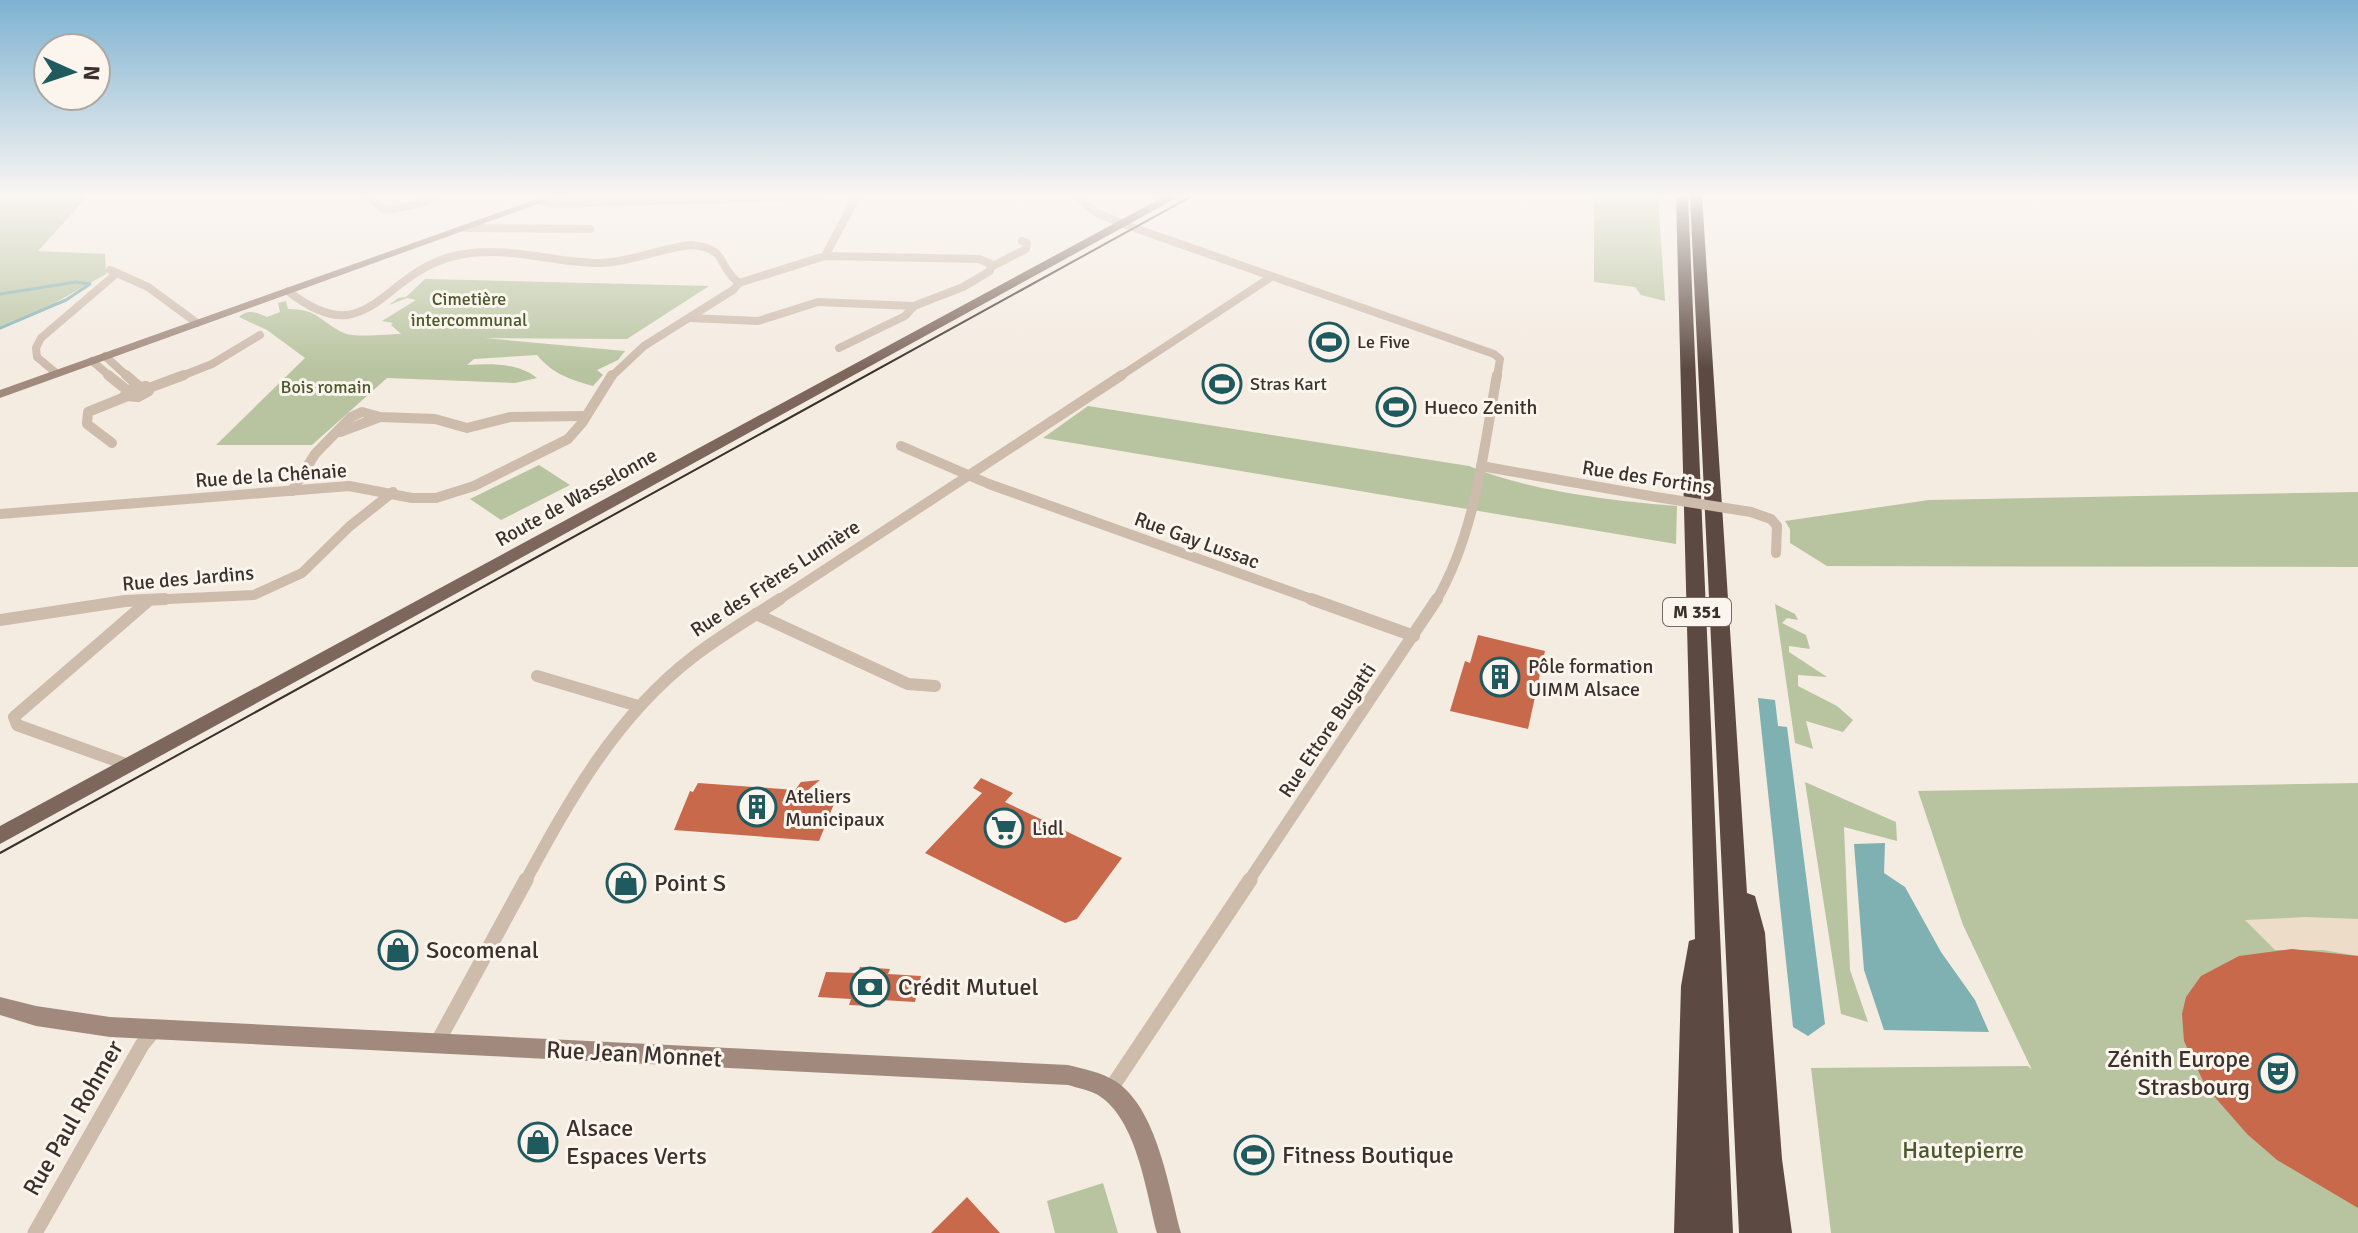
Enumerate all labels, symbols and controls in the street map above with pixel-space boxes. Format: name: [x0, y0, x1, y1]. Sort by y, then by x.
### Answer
north arrow: [32, 32, 112, 112]
text: N: [78, 65, 105, 81]
park label: Cimetière intercommunal: [411, 288, 527, 331]
sports icon: Le Five: [1308, 321, 1350, 363]
place label: Le Five: [1357, 331, 1410, 353]
sports icon: Stras Kart: [1201, 363, 1243, 405]
place label: Stras Kart: [1250, 373, 1327, 395]
park label: Bois romain: [281, 376, 371, 398]
sports icon: Hueco Zenith: [1375, 386, 1417, 428]
place label: Hueco Zenith: [1424, 395, 1537, 420]
street label: Route de Wasselonne: [491, 443, 662, 552]
street label: Rue des Fortins: [1580, 455, 1714, 500]
street label: Rue de la Chênaie: [194, 458, 348, 493]
street label: Rue Gay Lussac: [1131, 506, 1263, 575]
street label: Rue des Frères Lumière: [686, 514, 865, 643]
street label: Rue des Jardins: [121, 560, 255, 597]
road number: M 351: [1663, 598, 1731, 626]
place label: Pôle formation UIMM Alsace: [1528, 654, 1653, 702]
building icon: Pôle formation UIMM Alsace: [1479, 656, 1521, 698]
street label: Rue Ettore Bugatti: [1273, 658, 1382, 802]
place label: Ateliers Municipaux: [785, 784, 884, 832]
building icon: Ateliers Municipaux: [736, 786, 778, 828]
supermarket icon: Lidl: [983, 807, 1025, 849]
place label: Lidl: [1032, 816, 1064, 841]
shop icon: Point S: [605, 862, 647, 904]
place label: Point S: [654, 868, 726, 898]
shop icon: Socomenal: [377, 929, 419, 971]
place label: Socomenal: [426, 935, 539, 965]
bank icon: Crédit Mutuel: [849, 966, 891, 1008]
place label: Crédit Mutuel: [898, 972, 1039, 1002]
street label: Rue Jean Monnet: [545, 1034, 723, 1074]
street label: Rue Paul Rohmer: [16, 1035, 130, 1201]
place label: Zénith Europe Strasbourg: [2107, 1044, 2250, 1102]
theatre icon: Zénith Europe Strasbourg: [2257, 1052, 2299, 1094]
place label: Alsace Espaces Verts: [566, 1113, 707, 1171]
shop icon: Alsace Espaces Verts: [517, 1121, 559, 1163]
sports icon: Fitness Boutique: [1233, 1134, 1275, 1176]
park label: Hautepierre: [1902, 1135, 2024, 1165]
place label: Fitness Boutique: [1282, 1140, 1454, 1170]

